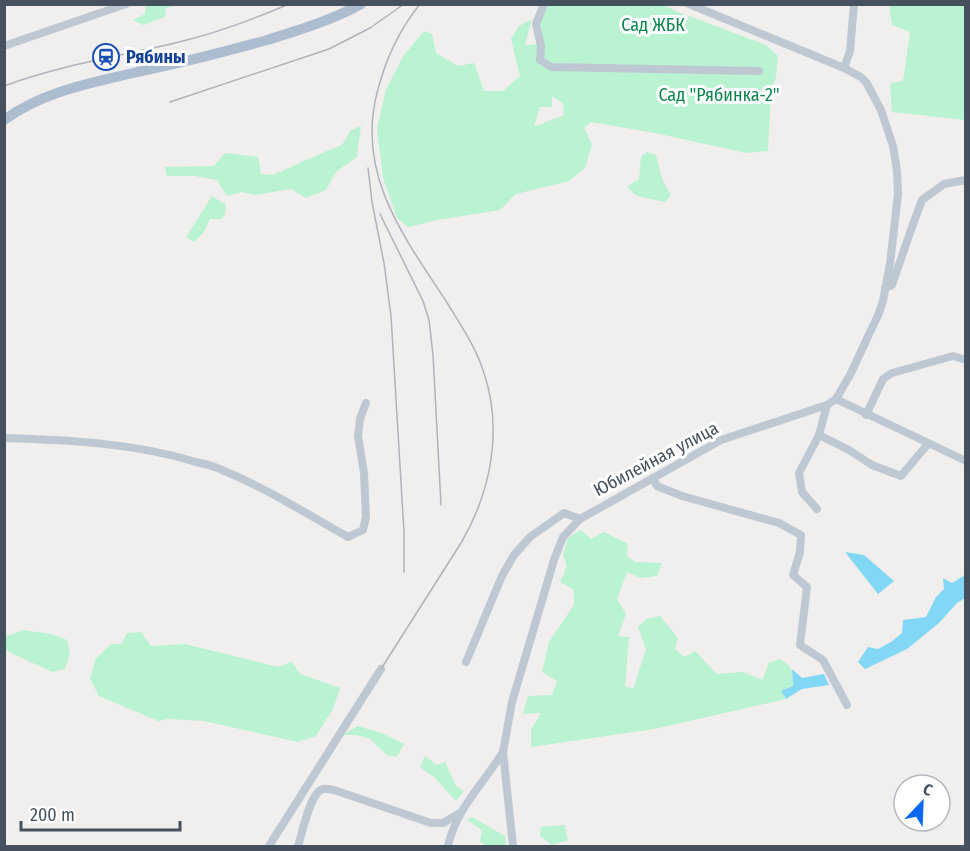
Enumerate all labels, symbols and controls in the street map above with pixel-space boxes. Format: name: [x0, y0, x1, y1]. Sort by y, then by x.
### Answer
park label: Сад ЖБК: [621, 14, 685, 36]
station icon: Рябины: [91, 42, 121, 72]
place label: Рябины: [126, 46, 186, 68]
park label: Сад "Рябинка-2": [658, 84, 780, 106]
street label: Юбилейная улица: [590, 417, 722, 501]
north arrow: [892, 773, 952, 833]
text: С: [920, 779, 936, 800]
scale bar: [21, 794, 180, 832]
text: 200 m: [30, 804, 75, 826]

